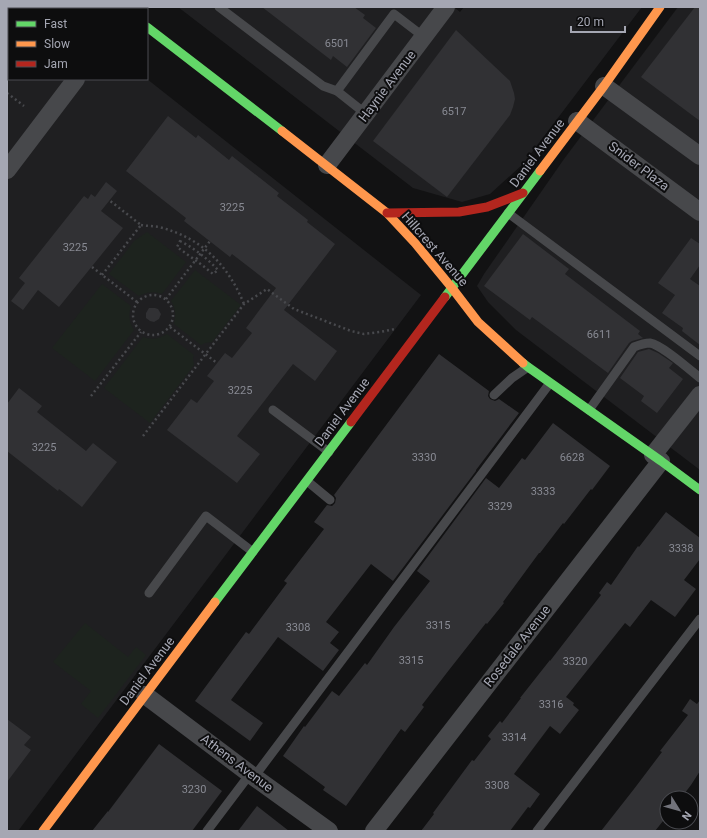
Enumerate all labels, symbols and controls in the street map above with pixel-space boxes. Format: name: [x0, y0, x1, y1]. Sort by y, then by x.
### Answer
legend: [8, 8, 148, 80]
scale bar: [571, 8, 625, 34]
text: 20 m: [577, 15, 604, 29]
text: Fast: [44, 17, 67, 31]
text: Slow: [44, 37, 70, 51]
house number: 6501: [325, 37, 349, 50]
street label: Haynie Avenue: [355, 47, 419, 125]
text: Jam: [44, 57, 68, 71]
house number: 6517: [442, 105, 466, 118]
street label: Daniel Avenue: [506, 116, 568, 190]
street label: Snider Plaza: [606, 138, 672, 194]
house number: 3225: [220, 201, 244, 214]
street label: Hillcrest Avenue: [399, 209, 471, 289]
house number: 3225: [63, 241, 87, 254]
house number: 6611: [587, 328, 611, 341]
street label: Daniel Avenue: [311, 375, 373, 449]
house number: 3225: [228, 384, 252, 397]
house number: 3225: [32, 441, 56, 454]
house number: 3330: [412, 451, 436, 464]
house number: 6628: [560, 451, 584, 464]
house number: 3333: [531, 485, 555, 498]
house number: 3329: [488, 500, 512, 513]
house number: 3338: [669, 542, 693, 555]
street label: Rosedale Avenue: [481, 602, 554, 690]
house number: 3315: [426, 619, 450, 632]
house number: 3308: [286, 621, 310, 634]
street label: Daniel Avenue: [116, 634, 178, 708]
house number: 3315: [399, 654, 423, 667]
house number: 3320: [563, 655, 587, 668]
house number: 3316: [539, 698, 563, 711]
street label: Athens Avenue: [198, 731, 276, 795]
house number: 3314: [502, 731, 526, 744]
house number: 3308: [485, 779, 509, 792]
house number: 3230: [182, 783, 206, 796]
north arrow: [659, 790, 699, 830]
text: N: [679, 809, 694, 823]

